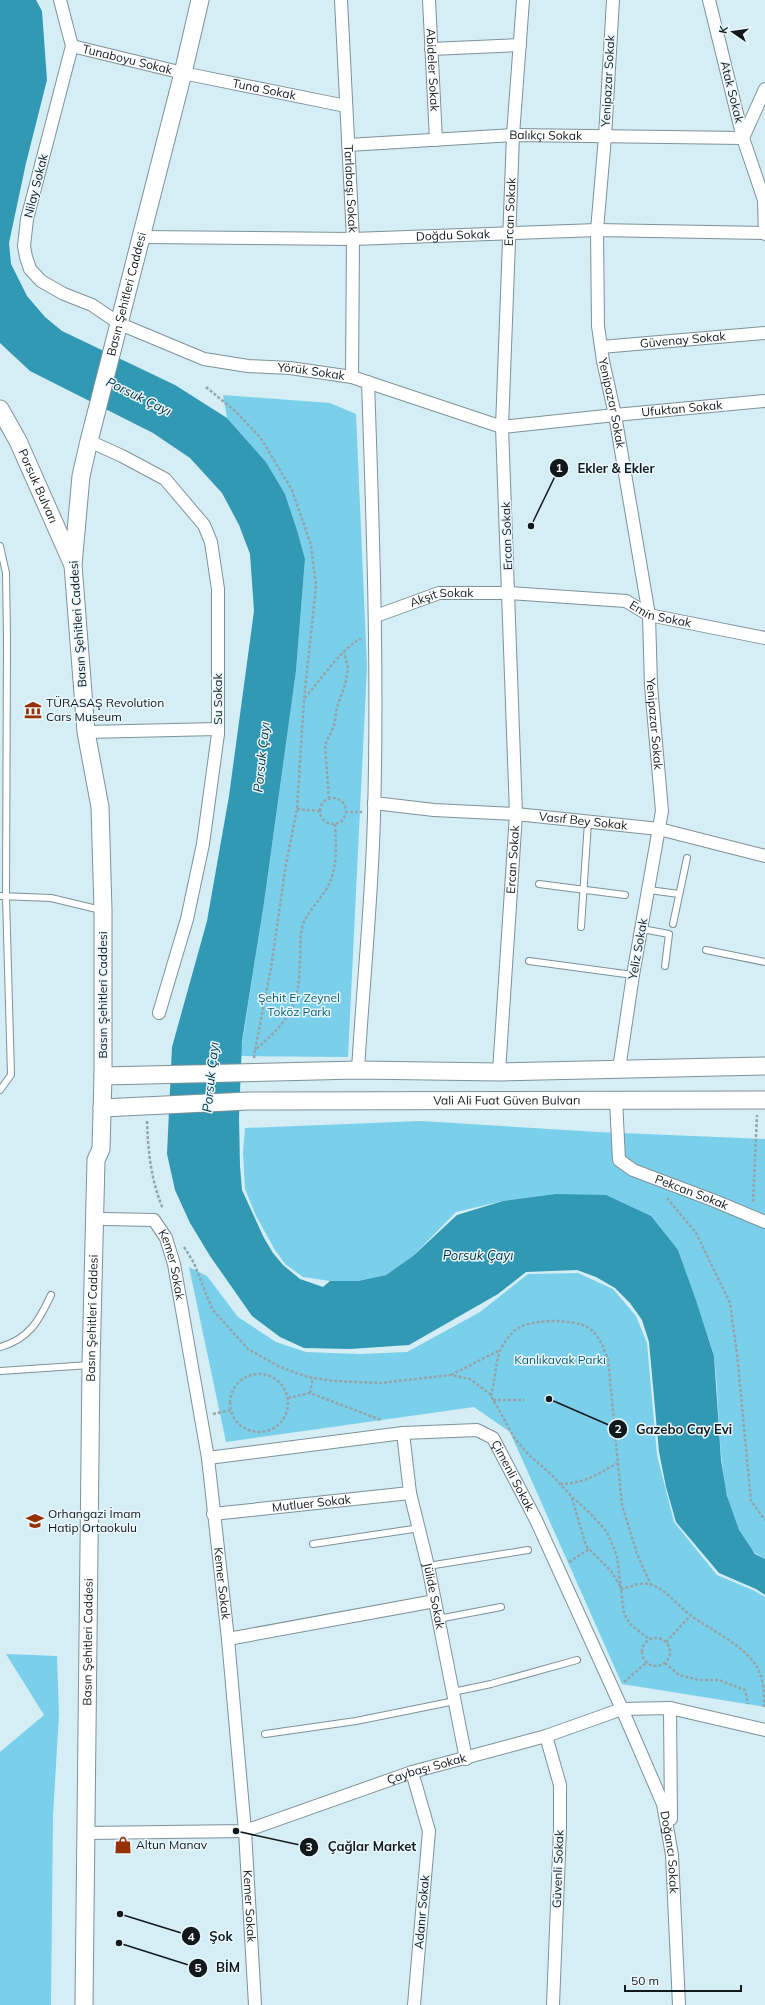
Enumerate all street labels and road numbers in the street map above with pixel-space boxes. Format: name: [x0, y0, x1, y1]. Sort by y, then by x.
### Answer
street label: Abideler Sokak: [423, 28, 443, 113]
street label: Yenipazar Sokak: [598, 34, 617, 128]
street label: Tunaboyu Sokak: [81, 41, 175, 77]
street label: Atak Sokak: [718, 59, 748, 125]
street label: Tuna Sokak: [231, 75, 298, 103]
street label: Balıkçı Sokak: [509, 127, 583, 143]
street label: Tarlabaşı Sokak: [341, 144, 361, 234]
street label: Nilay Sokak: [20, 152, 51, 219]
street label: Ercan Sokak: [501, 177, 518, 246]
street label: Doğdu Sokak: [416, 226, 491, 244]
street label: Basın Şehitleri Caddesi: [103, 230, 149, 357]
street label: Güvenay Sokak: [639, 328, 727, 351]
street label: Yenipazar Sokak: [595, 355, 629, 450]
street label: Yörük Sokak: [276, 359, 347, 383]
street label: Ufuktan Sokak: [641, 397, 724, 420]
street label: Porsuk Bulvarı: [15, 446, 61, 525]
street label: Ercan Sokak: [498, 501, 515, 570]
street label: Basın Şehitleri Caddesi: [66, 560, 89, 688]
street label: Akşit Sokak: [408, 585, 474, 610]
street label: Emin Sokak: [627, 597, 694, 630]
street label: Su Sokak: [210, 673, 225, 725]
street label: Yenipazar Sokak: [644, 677, 666, 771]
street label: Vasıf Bey Sokak: [538, 808, 629, 833]
street label: Ercan Sokak: [503, 824, 522, 894]
street label: Yeliz Sokak: [625, 916, 650, 982]
street label: Basın Şehitleri Caddesi: [95, 931, 110, 1059]
street label: Vali Ali Fuat Güven Bulvarı: [433, 1092, 580, 1108]
street label: Pekcan Sokak: [653, 1171, 731, 1213]
street label: Kemer Sokak: [155, 1226, 188, 1302]
street label: Basın Şehitleri Caddesi: [83, 1254, 101, 1382]
street label: Çimenli Sokak: [488, 1437, 538, 1514]
street label: Mutluer Sokak: [271, 1491, 352, 1515]
street label: Kemer Sokak: [211, 1547, 234, 1621]
street label: Jülide Sokak: [420, 1561, 448, 1631]
street label: Basın Şehitleri Caddesi: [79, 1578, 96, 1706]
street label: Çaybaşı Sokak: [385, 1750, 468, 1787]
street label: Doğancı Sokak: [657, 1810, 682, 1895]
street label: Güvenli Sokak: [549, 1829, 566, 1908]
street label: Kemer Sokak: [240, 1870, 259, 1944]
street label: Adanır Sokak: [411, 1873, 432, 1950]

